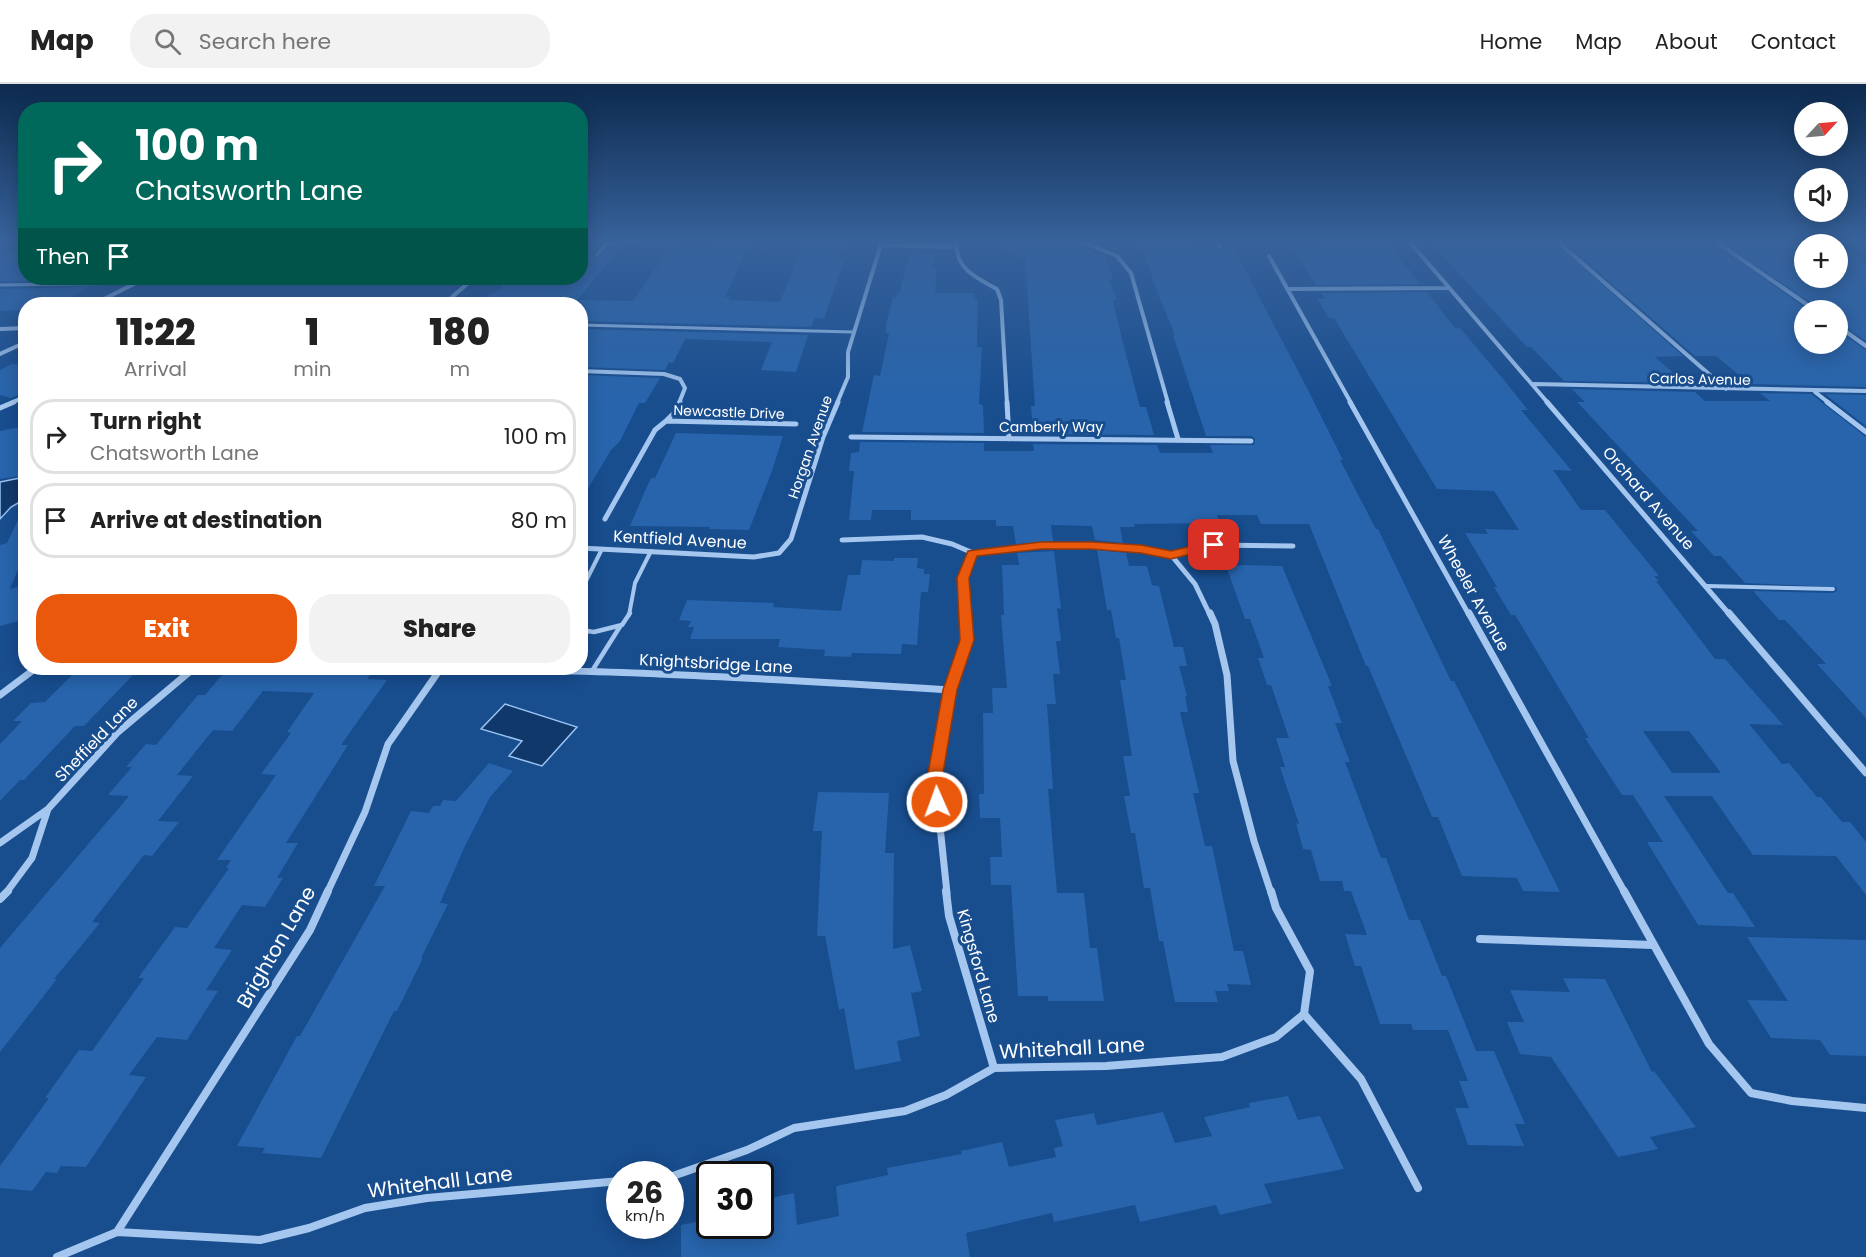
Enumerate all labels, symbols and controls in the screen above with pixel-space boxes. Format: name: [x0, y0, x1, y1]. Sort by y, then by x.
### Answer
search box: [130, 14, 550, 68]
text: Map: [30, 21, 94, 60]
icon: search: [151, 25, 184, 58]
text: Search here: [199, 26, 331, 57]
text: Home: [1480, 27, 1542, 56]
text: Map: [1575, 27, 1622, 56]
text: About: [1655, 27, 1718, 56]
text: Contact: [1751, 27, 1836, 56]
north arrow: [1794, 102, 1848, 156]
map controls: [1794, 102, 1848, 354]
text: 100 m: [135, 116, 259, 175]
icon: right: [36, 126, 114, 204]
button: sound: [1794, 168, 1848, 222]
text: Chatsworth Lane: [135, 172, 363, 209]
button: +: [1794, 234, 1848, 288]
icon: arrive: [102, 240, 135, 273]
text: Then: [36, 241, 90, 272]
button: −: [1794, 300, 1848, 354]
text: 11:22: [116, 307, 195, 358]
text: 1: [305, 307, 319, 358]
text: 180: [429, 307, 490, 358]
text: Arrival: [124, 355, 187, 383]
text: min: [293, 355, 331, 383]
text: m: [449, 355, 470, 383]
street label: Carlos Avenue: [1649, 368, 1751, 390]
street label: Horgan Avenue: [783, 392, 837, 501]
street label: Newcastle Drive: [673, 400, 785, 424]
text: Turn right: [90, 406, 201, 437]
street label: Camberly Way: [999, 417, 1103, 437]
icon: right: [39, 420, 72, 453]
text: 100 m: [504, 421, 567, 452]
text: Chatsworth Lane: [90, 439, 259, 467]
street label: Orchard Avenue: [1597, 442, 1700, 555]
icon: arrive: [39, 504, 72, 537]
text: Arrive at destination: [90, 505, 322, 536]
text: 80 m: [511, 505, 567, 536]
pin: [1188, 519, 1239, 570]
street label: Kentfield Avenue: [613, 525, 747, 554]
icon: arrive: [1197, 528, 1230, 561]
street label: Wheeler Avenue: [1432, 531, 1515, 656]
button: Exit: [36, 594, 297, 663]
button: Share: [309, 594, 570, 663]
street label: Knightsbridge Lane: [639, 648, 793, 679]
street label: Sheffield Lane: [50, 691, 143, 787]
position arrow: [905, 770, 969, 834]
street label: Brighton Lane: [230, 881, 322, 1013]
street label: Kingsford Lane: [951, 907, 1006, 1026]
street label: Whitehall Lane: [998, 1030, 1146, 1066]
street label: Whitehall Lane: [366, 1159, 514, 1205]
speed limit sign: 30: [696, 1161, 774, 1239]
text: 26: [627, 1171, 663, 1214]
text: km/h: [625, 1205, 665, 1226]

